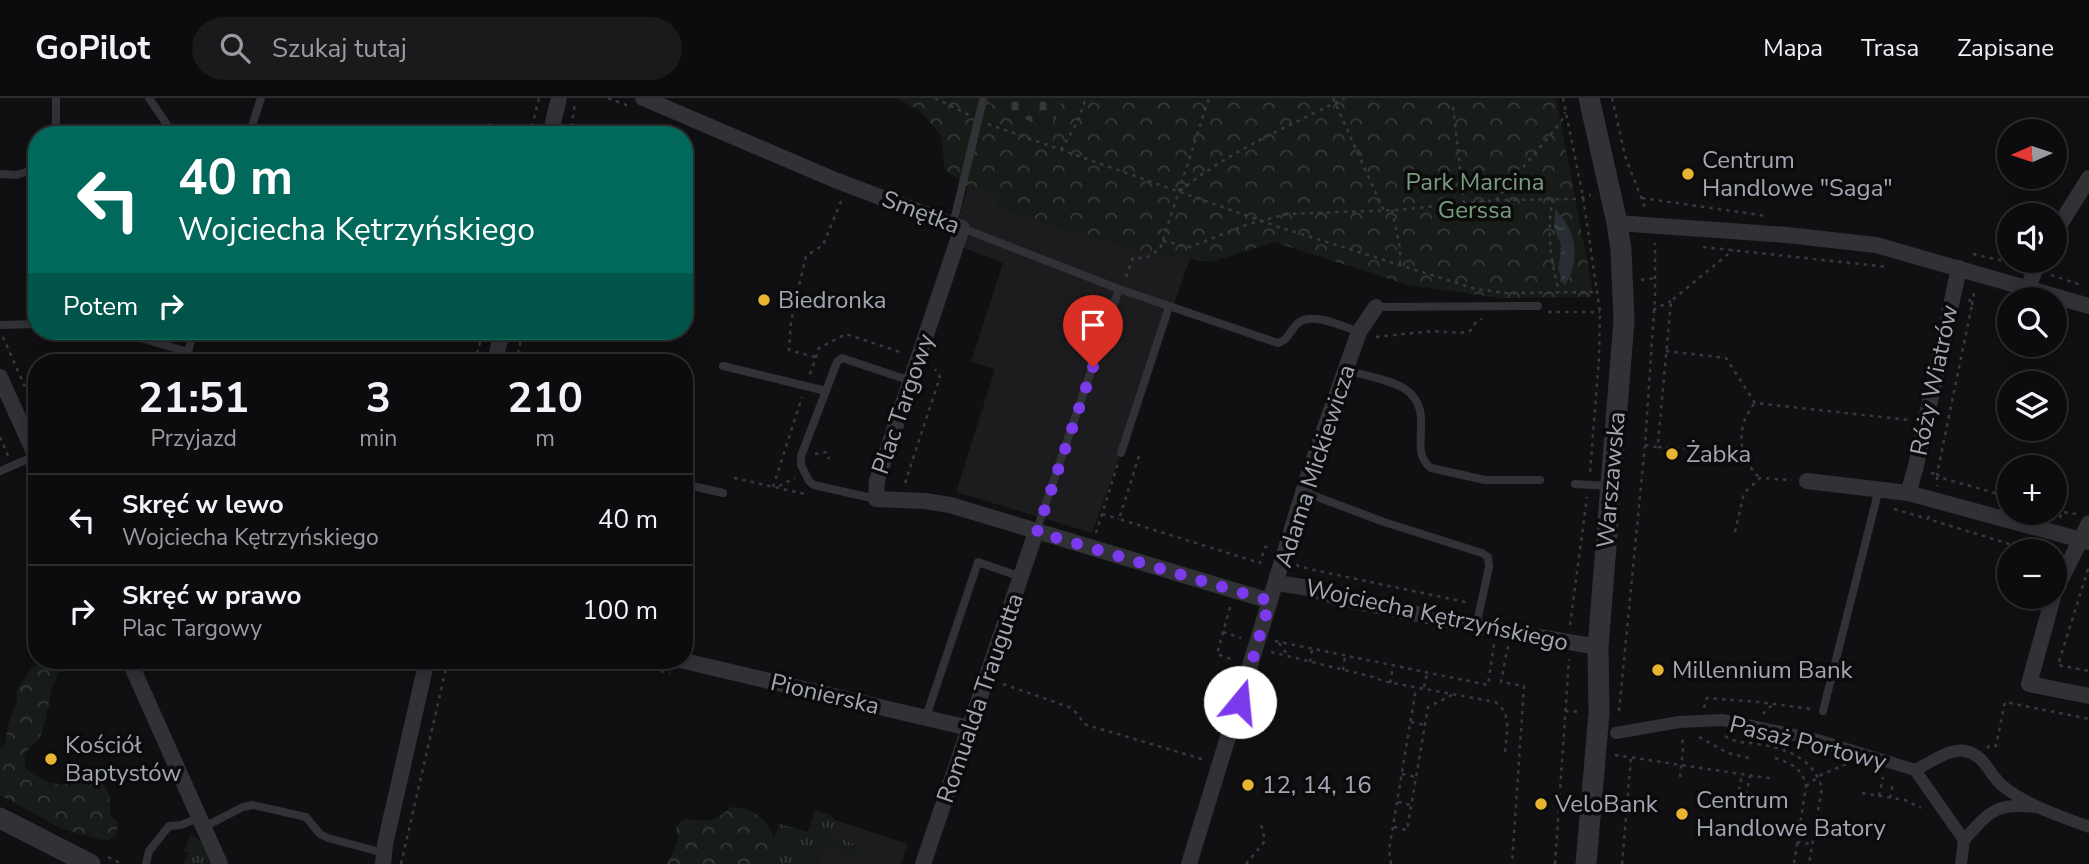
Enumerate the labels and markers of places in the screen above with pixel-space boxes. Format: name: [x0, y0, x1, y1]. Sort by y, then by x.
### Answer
place label: Centrum Handlowe "Saga": [1702, 144, 1893, 204]
marker: Centrum Handlowe "Saga": [1680, 166, 1696, 182]
place label: Biedronka: [778, 284, 887, 316]
marker: Biedronka: [756, 292, 772, 308]
pin: [1063, 295, 1123, 367]
place label: Żabka: [1686, 438, 1751, 470]
marker: Żabka: [1664, 446, 1680, 462]
place label: Millennium Bank: [1672, 654, 1854, 686]
marker: Millennium Bank: [1650, 662, 1666, 678]
place label: Kościół Baptystów: [65, 729, 182, 789]
marker: Kościół Baptystów: [43, 751, 59, 767]
place label: 12, 14, 16: [1262, 769, 1372, 801]
marker: 12, 14, 16: [1240, 777, 1256, 793]
place label: Centrum Handlowe Batory: [1696, 784, 1887, 844]
place label: VeloBank: [1554, 788, 1659, 820]
marker: VeloBank: [1533, 796, 1549, 812]
marker: Centrum Handlowe Batory: [1674, 806, 1690, 822]

